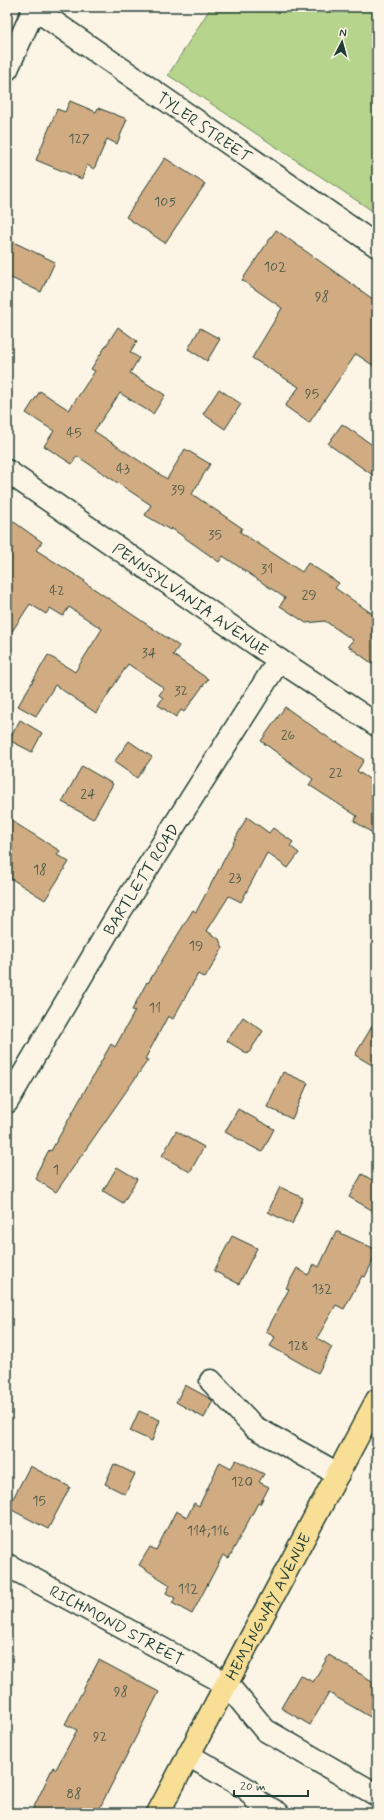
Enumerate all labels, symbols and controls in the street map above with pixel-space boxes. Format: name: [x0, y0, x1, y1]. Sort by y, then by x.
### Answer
north arrow: [322, 22, 362, 62]
text: N: [339, 26, 347, 40]
street label: TYLER STREET: [152, 88, 256, 169]
house number: 127: [68, 130, 90, 148]
house number: 105: [154, 193, 176, 211]
house number: 102: [264, 258, 286, 276]
house number: 98: [315, 288, 329, 306]
house number: 95: [305, 385, 319, 403]
house number: 45: [66, 424, 82, 442]
house number: 43: [116, 460, 130, 478]
house number: 39: [171, 481, 185, 499]
house number: 35: [208, 526, 222, 544]
street label: PENNSYLVANIA AVENUE: [108, 539, 272, 661]
house number: 31: [261, 560, 273, 578]
house number: 42: [49, 582, 65, 600]
house number: 29: [301, 586, 317, 604]
house number: 34: [142, 644, 157, 662]
house number: 32: [174, 682, 188, 700]
house number: 26: [281, 726, 296, 744]
house number: 22: [329, 764, 343, 782]
house number: 24: [80, 785, 96, 803]
street label: BARTLETT ROAD: [99, 820, 185, 939]
house number: 18: [33, 861, 47, 879]
house number: 23: [229, 869, 241, 887]
house number: 19: [189, 937, 203, 955]
house number: 11: [149, 999, 161, 1017]
house number: 1: [53, 1161, 59, 1179]
house number: 132: [312, 1280, 332, 1298]
house number: 128: [287, 1337, 309, 1355]
house number: 120: [231, 1473, 253, 1491]
house number: 15: [32, 1492, 46, 1510]
house number: 114;116: [187, 1522, 229, 1540]
street label: HEMINGWAY AVENUE: [221, 1530, 317, 1684]
house number: 112: [178, 1580, 198, 1598]
street label: RICHMOND STREET: [46, 1581, 187, 1671]
house number: 98: [114, 1683, 128, 1701]
house number: 92: [93, 1728, 107, 1746]
scale bar: [234, 1772, 308, 1798]
text: 20 m: [240, 1779, 266, 1795]
house number: 88: [66, 1785, 82, 1803]

